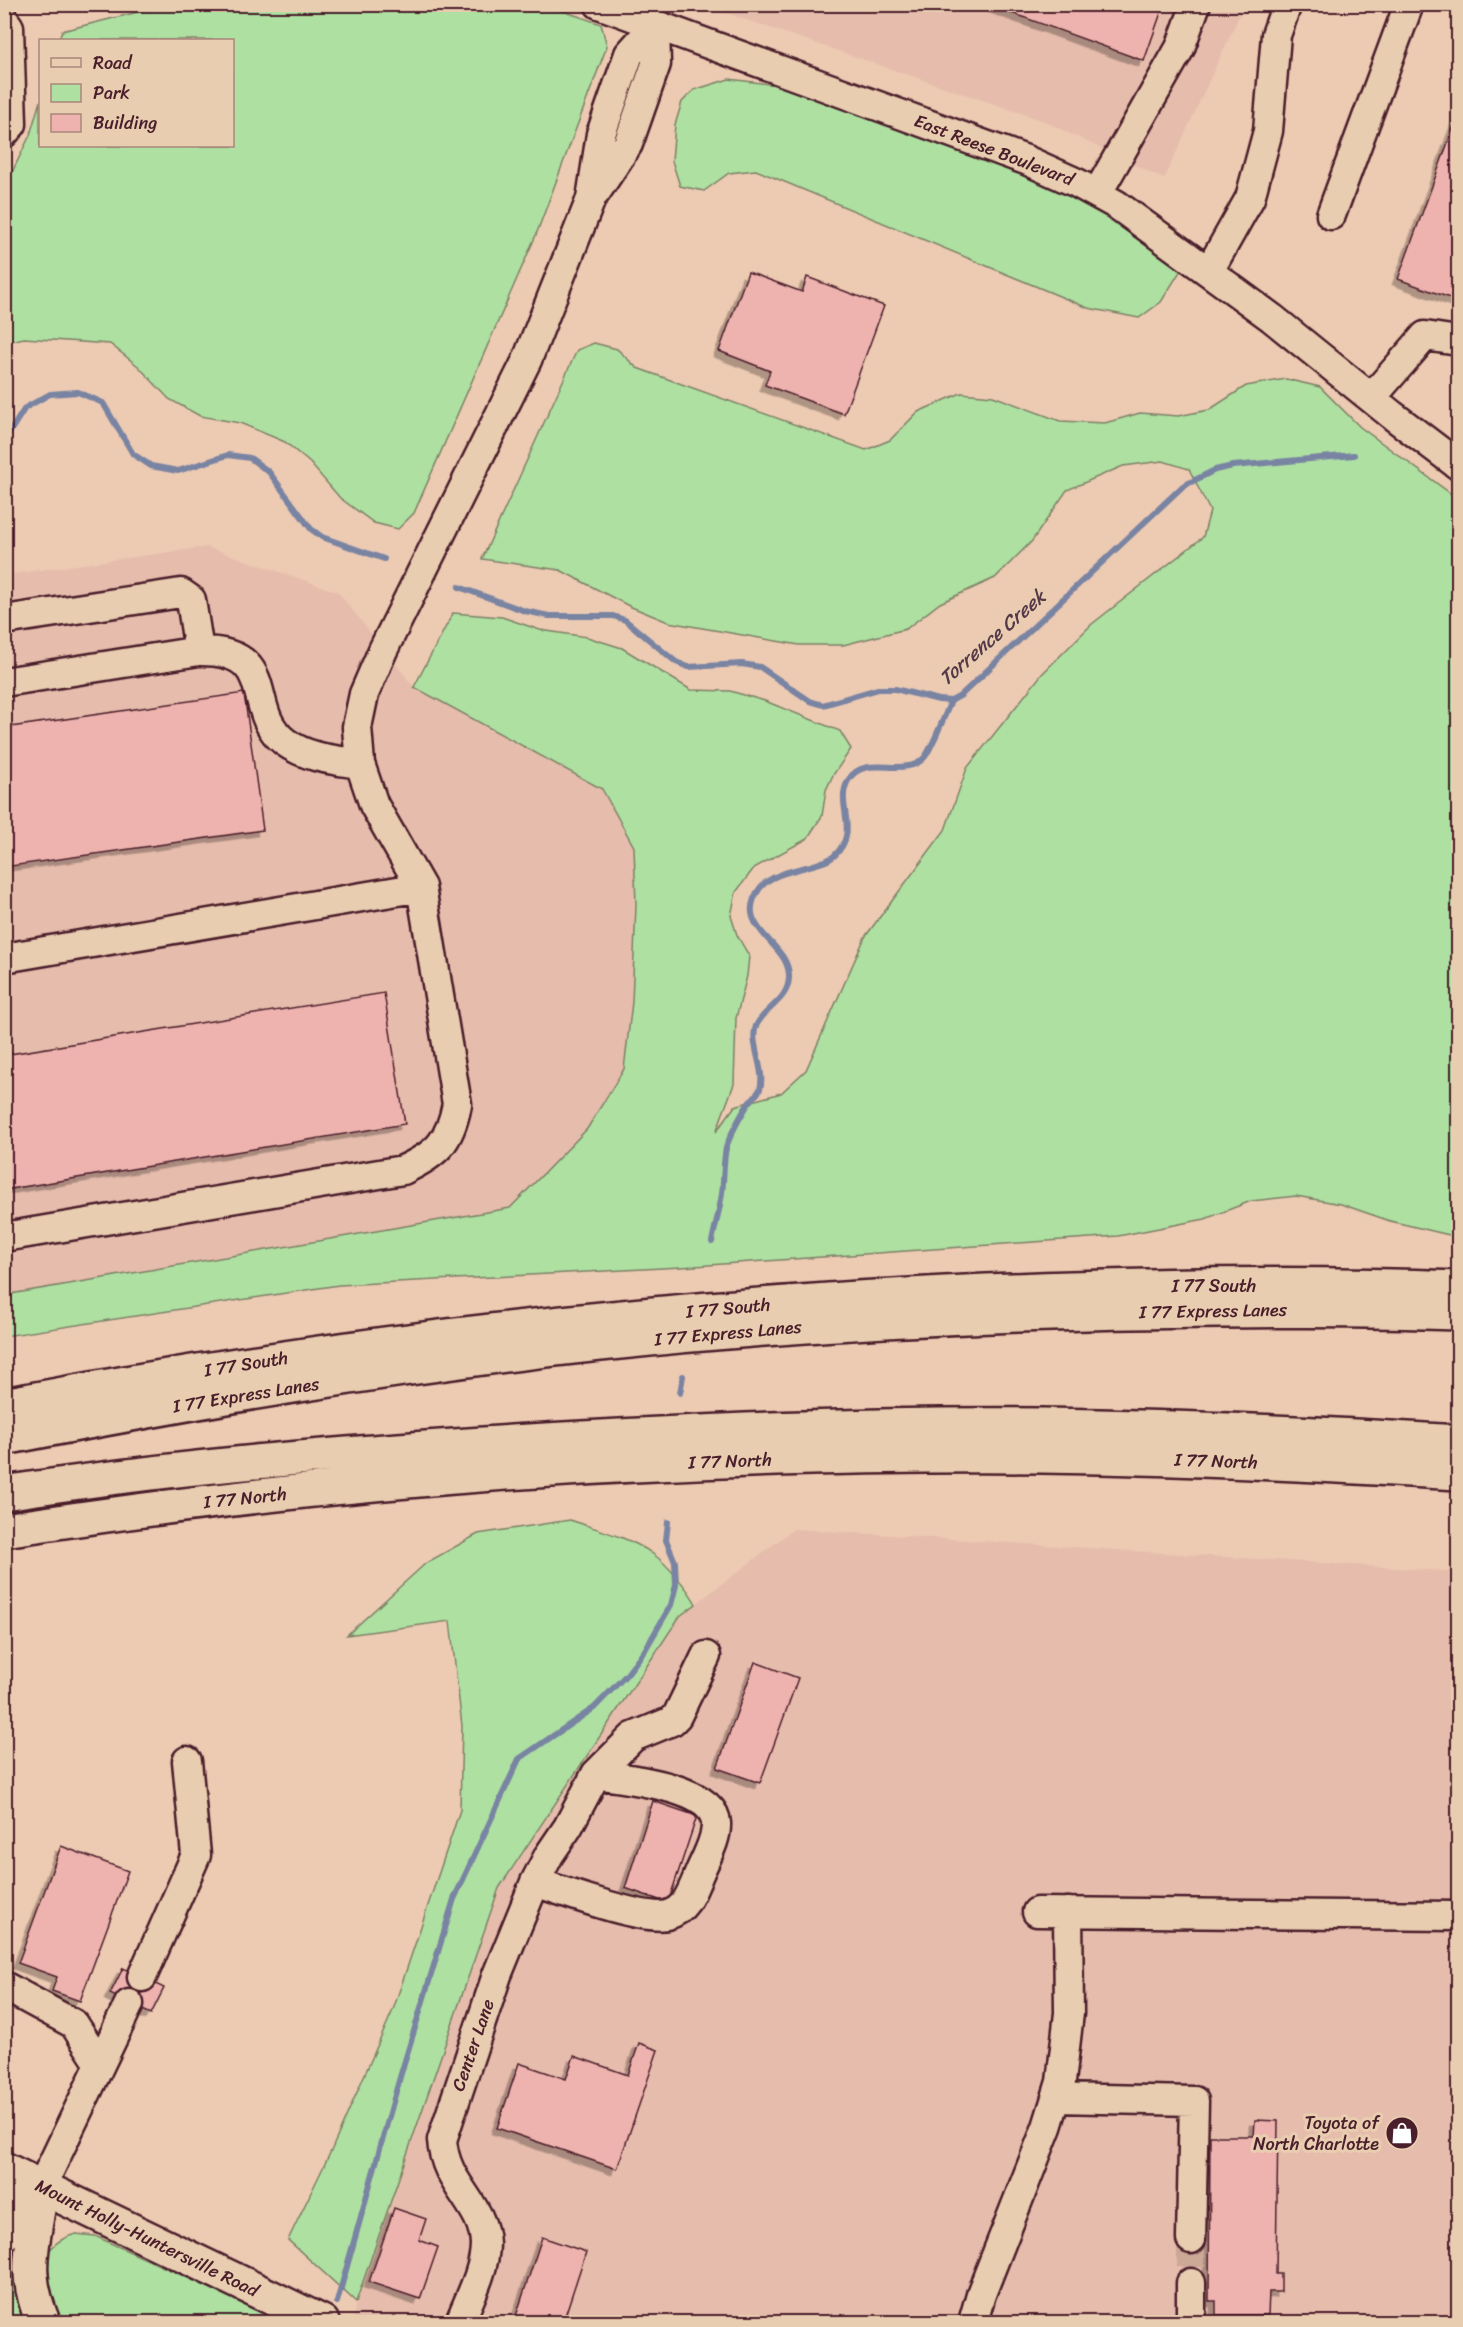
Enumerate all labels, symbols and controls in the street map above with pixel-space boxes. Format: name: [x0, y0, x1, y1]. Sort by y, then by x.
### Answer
legend: [39, 39, 234, 147]
text: Road: [93, 47, 133, 79]
text: Park: [93, 77, 130, 109]
street label: East Reese Boulevard: [909, 105, 1080, 196]
text: Building: [93, 107, 157, 139]
water label: Torrence Creek: [930, 579, 1055, 694]
street label: I 77 South: [1171, 1270, 1256, 1302]
street label: I 77 South: [684, 1288, 771, 1328]
street label: I 77 Express Lanes: [1138, 1294, 1288, 1328]
street label: I 77 Express Lanes: [652, 1311, 804, 1355]
street label: I 77 South: [201, 1342, 290, 1387]
street label: I 77 Express Lanes: [170, 1368, 322, 1423]
street label: I 77 North: [687, 1444, 772, 1478]
street label: I 77 North: [1173, 1444, 1258, 1478]
street label: I 77 North: [201, 1478, 288, 1518]
street label: Center Lane: [442, 1995, 504, 2095]
place label: Toyota of North Charlotte: [1253, 2107, 1381, 2160]
shop icon: Toyota of North Charlotte: [1384, 2115, 1420, 2151]
street label: Mount Holly-Huntersville Road: [30, 2170, 266, 2307]

